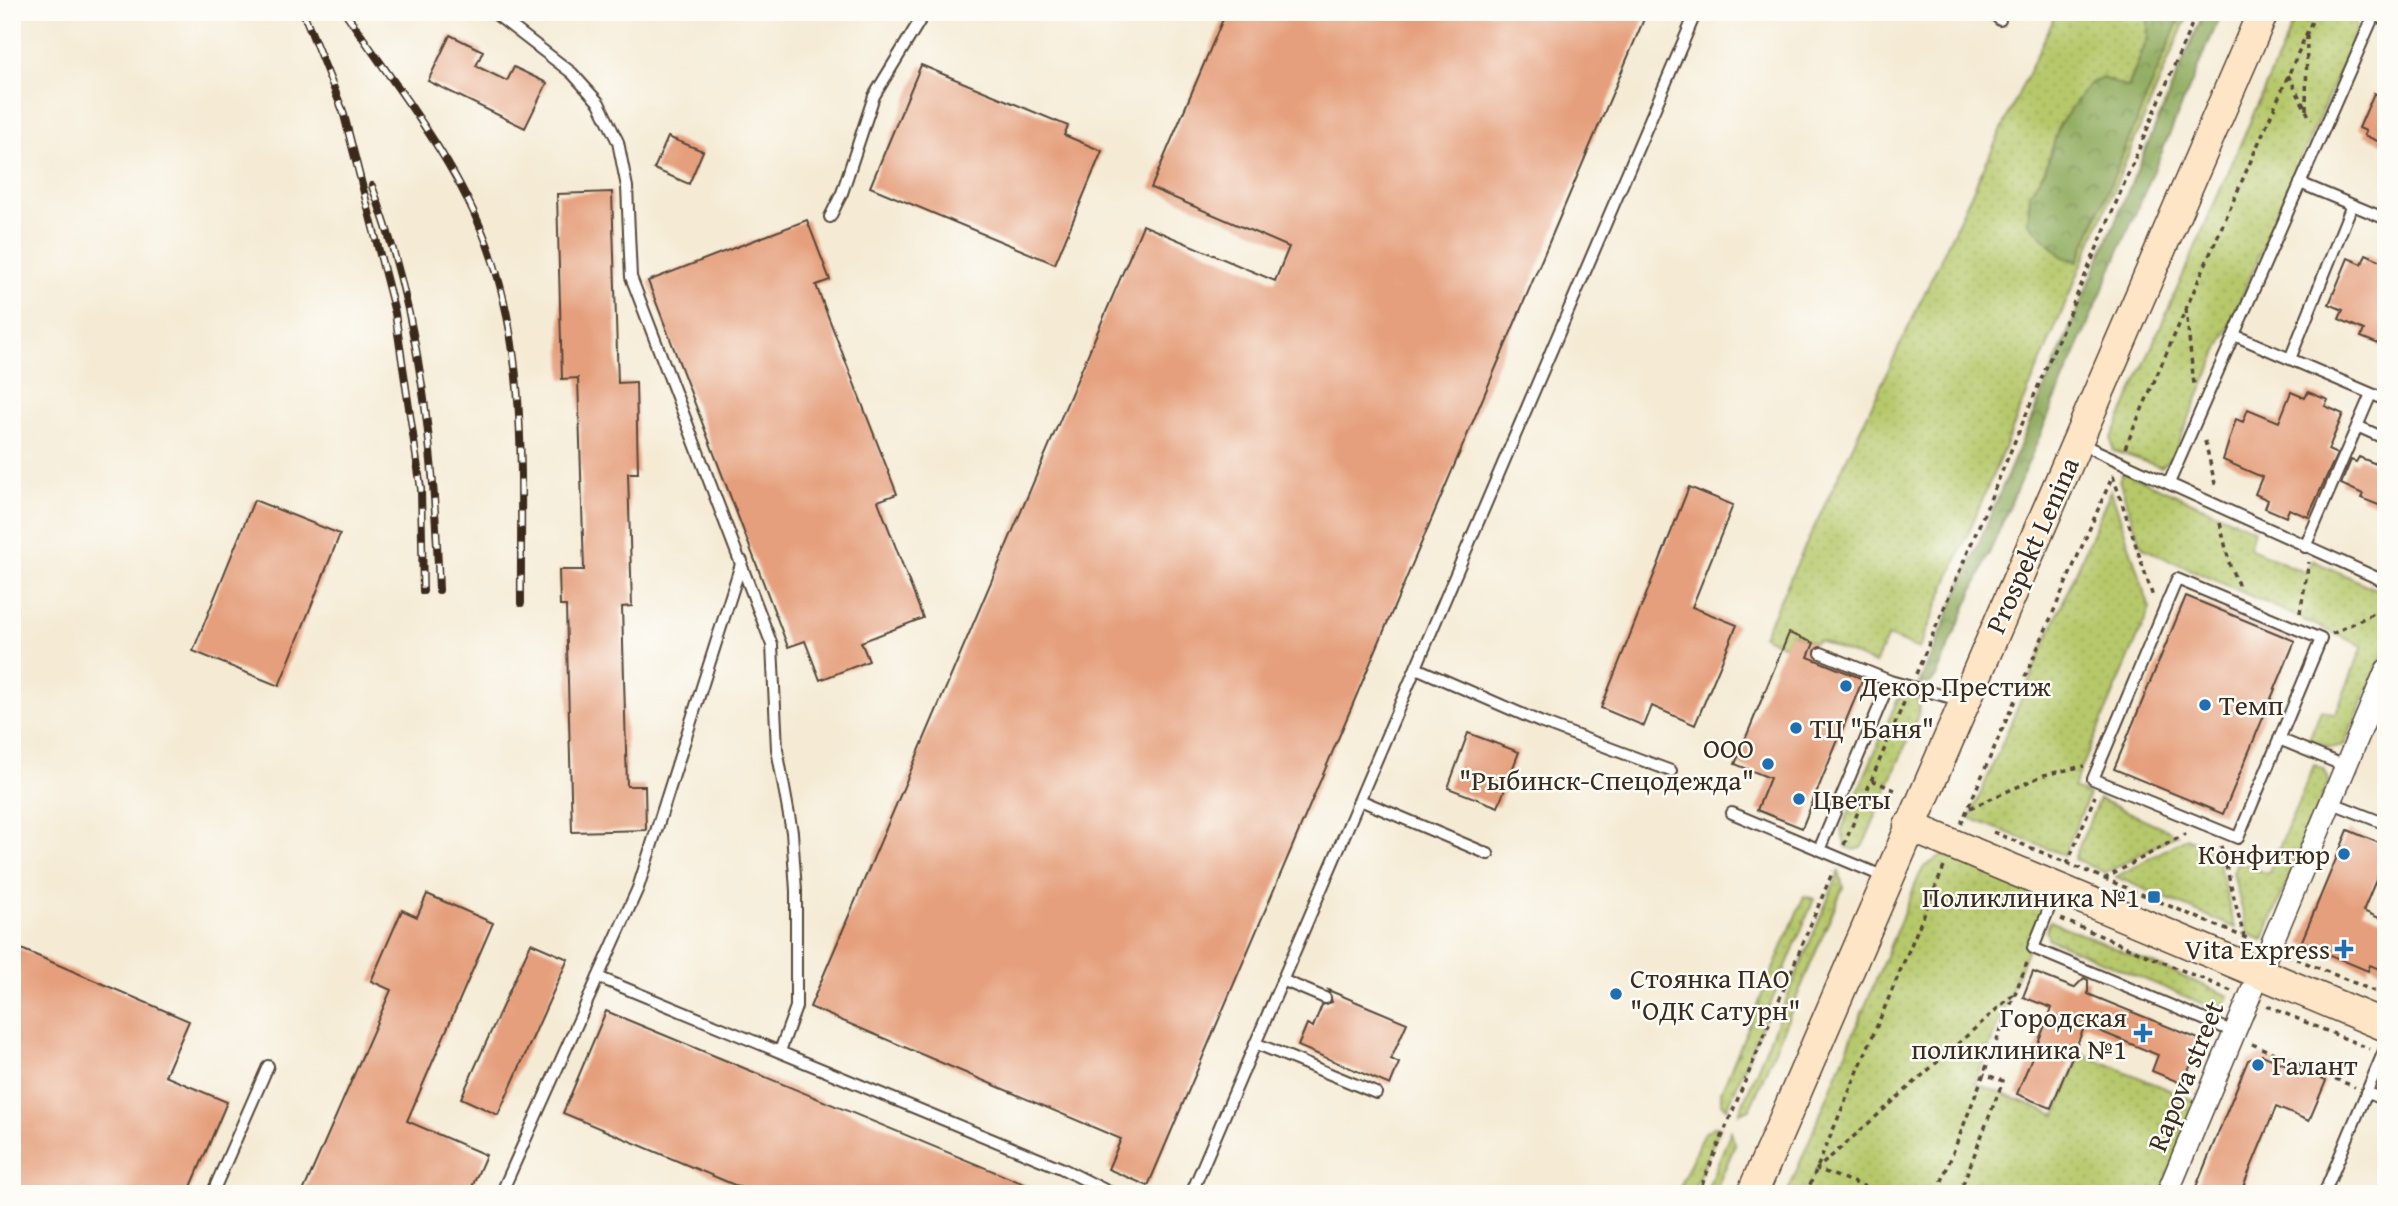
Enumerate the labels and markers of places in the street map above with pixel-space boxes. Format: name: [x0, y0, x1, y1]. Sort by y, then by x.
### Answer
place label: Декор Престиж: [1859, 665, 2051, 706]
marker: Декор Престиж: [1838, 678, 1854, 694]
place label: Темп: [2219, 684, 2284, 725]
marker: Темп: [2197, 697, 2213, 713]
place label: ТЦ "Баня": [1810, 707, 1934, 748]
marker: ТЦ "Баня": [1788, 720, 1804, 736]
place label: ООО "Рыбинск-Спецодежда": [1459, 727, 1754, 800]
marker: ООО "Рыбинск-Спецодежда": [1760, 756, 1776, 772]
place label: Цветы: [1813, 778, 1891, 819]
marker: Цветы: [1791, 791, 1807, 807]
place label: Конфитюр: [2198, 833, 2330, 874]
marker: Конфитюр: [2336, 846, 2352, 862]
place label: Поликлиника №1: [1922, 876, 2140, 917]
marker: Поликлиника №1: [2146, 889, 2162, 905]
place label: Vita Express: [2185, 928, 2330, 969]
marker: Vita Express: [2336, 941, 2352, 957]
place label: Стоянка ПАО "ОДК Сатурн": [1630, 957, 1801, 1030]
marker: Стоянка ПАО "ОДК Сатурн": [1608, 986, 1624, 1002]
place label: Городская поликлиника №1: [1911, 996, 2127, 1069]
marker: Городская поликлиника №1: [2133, 1023, 2153, 1043]
place label: Галант: [2272, 1044, 2358, 1085]
marker: Галант: [2250, 1057, 2266, 1073]

